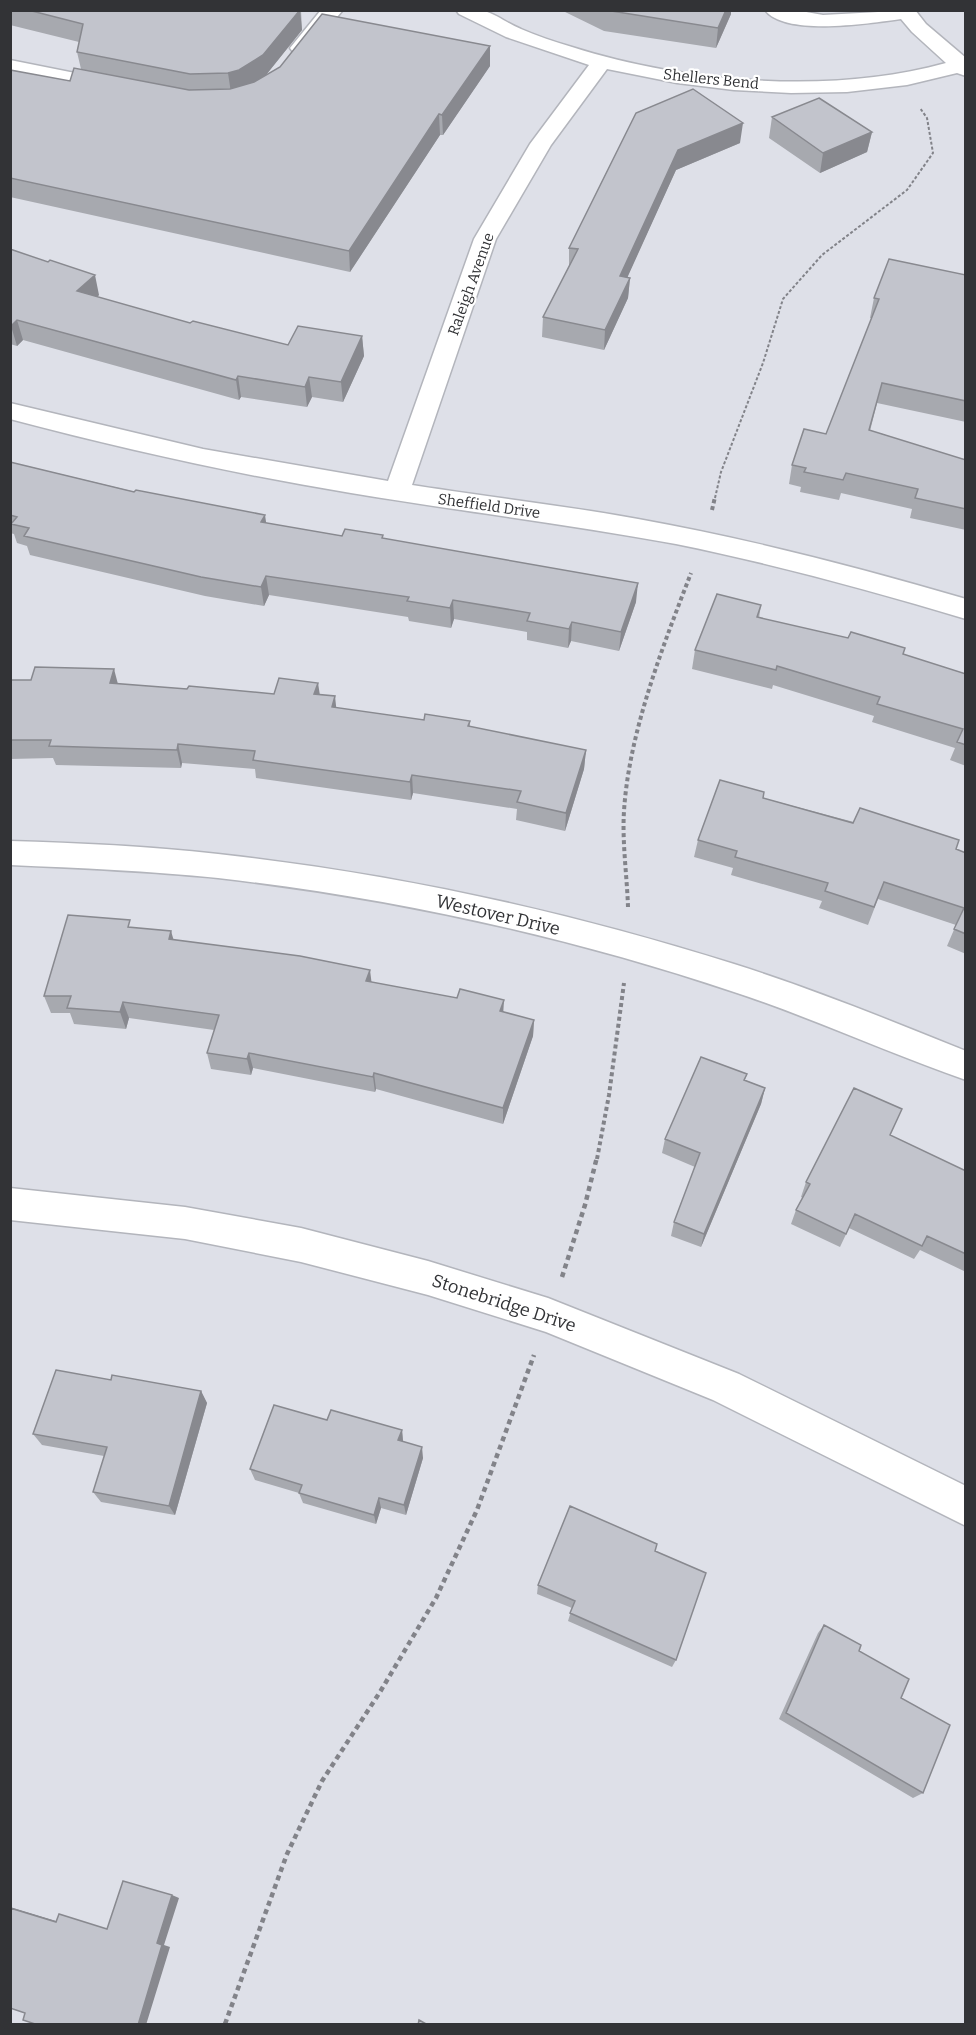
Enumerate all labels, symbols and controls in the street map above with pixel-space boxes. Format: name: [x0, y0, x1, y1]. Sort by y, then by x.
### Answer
street label: Shellers Bend: [662, 65, 760, 93]
street label: Raleigh Avenue: [444, 230, 498, 338]
street label: Sheffield Drive: [437, 490, 541, 522]
street label: Westover Drive: [434, 890, 562, 940]
street label: Stonebridge Drive: [429, 1269, 579, 1337]

